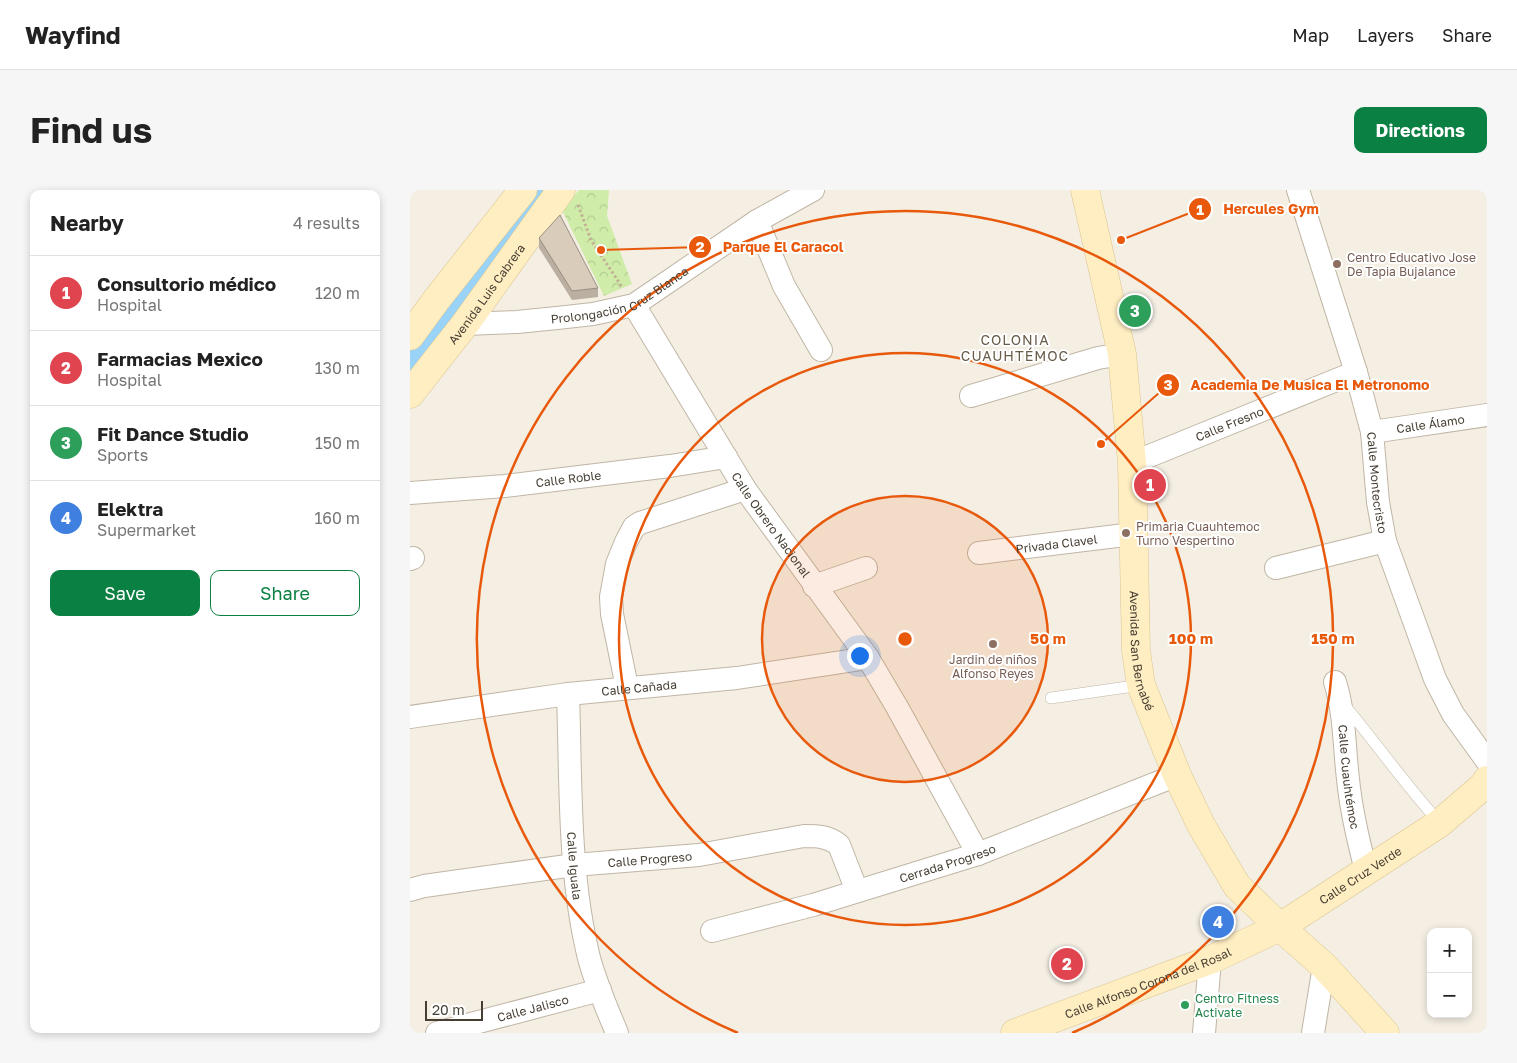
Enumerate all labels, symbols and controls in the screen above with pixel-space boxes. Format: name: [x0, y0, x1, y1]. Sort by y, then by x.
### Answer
text: Wayfind: [25, 20, 121, 49]
text: Map: [1292, 24, 1329, 46]
text: Layers: [1357, 24, 1414, 46]
text: Share: [1442, 24, 1492, 46]
button: Directions: [1354, 107, 1487, 153]
text: Find us: [30, 109, 152, 151]
callout: Hercules Gym: [1188, 195, 1328, 224]
text: 1: [1196, 200, 1204, 218]
text: Hercules Gym: [1223, 200, 1319, 217]
text: Nearby: [50, 210, 124, 236]
text: 4 results: [293, 213, 360, 233]
callout: Parque El Caracol: [688, 232, 854, 261]
text: 2: [695, 237, 705, 255]
text: Parque El Caracol: [723, 238, 844, 255]
street label: Avenida Luis Cabrera: [445, 241, 528, 347]
place label: Centro Educativo Jose De Tapia Bujalance: [1347, 250, 1476, 279]
marker: Centro Educativo Jose De Tapia Bujalance: [1331, 258, 1343, 270]
street label: Prolongación Cruz Blanca: [550, 263, 691, 326]
text: Consultorio médico: [97, 272, 276, 295]
text: 1: [62, 283, 70, 303]
text: 120 m: [315, 283, 360, 303]
pin: 3: [1119, 292, 1151, 330]
text: Hospital: [97, 295, 162, 315]
district label: COLONIA CUAUHTÉMOC: [961, 331, 1069, 364]
text: Farmacias Mexico: [97, 347, 263, 370]
text: 2: [61, 358, 71, 378]
text: 130 m: [315, 358, 360, 378]
text: Hospital: [97, 370, 162, 390]
callout: Academia De Musica El Metronomo: [1156, 370, 1440, 399]
text: 3: [1163, 375, 1173, 393]
text: Academia De Musica El Metronomo: [1191, 376, 1429, 393]
street label: Calle Fresno: [1193, 403, 1266, 444]
street label: Calle Álamo: [1395, 411, 1465, 436]
text: Fit Dance Studio: [97, 422, 249, 445]
street label: Calle Montecristo: [1365, 431, 1391, 534]
text: 3: [61, 433, 71, 453]
text: 150 m: [315, 433, 360, 453]
text: Sports: [97, 445, 148, 465]
pin: 1: [1134, 466, 1166, 504]
street label: Calle Roble: [535, 467, 602, 490]
street label: Calle Obrero Nacional: [729, 469, 814, 580]
text: Elektra: [97, 497, 163, 520]
text: 4: [61, 508, 71, 528]
text: 160 m: [314, 508, 360, 528]
place label: Primaria Cuauhtemoc Turno Vespertino: [1136, 519, 1260, 548]
text: Supermarket: [97, 520, 196, 540]
marker: Primaria Cuauhtemoc Turno Vespertino: [1120, 527, 1132, 539]
street label: Privada Clavel: [1015, 531, 1098, 556]
button: Save: [50, 570, 200, 616]
button: Share: [210, 570, 360, 616]
street label: Avenida San Bernabé: [1127, 590, 1158, 713]
text: 50 m: [1030, 629, 1066, 647]
text: 100 m: [1169, 629, 1213, 647]
text: 150 m: [1311, 629, 1355, 647]
centre of rings: [896, 630, 914, 648]
marker: Jardin de niños Alfonso Reyes: [987, 638, 999, 650]
your location: [847, 643, 873, 669]
place label: Jardin de niños Alfonso Reyes: [949, 652, 1037, 681]
street label: Calle Cañada: [601, 676, 677, 698]
street label: Calle Cuauhtémoc: [1336, 724, 1363, 831]
street label: Calle Iguala: [565, 831, 586, 901]
street label: Cerrada Progreso: [897, 840, 998, 885]
street label: Calle Cruz Verde: [1316, 843, 1404, 907]
street label: Calle Progreso: [607, 848, 693, 870]
pin: 4: [1202, 903, 1234, 941]
map controls: [1427, 928, 1472, 1018]
button: +: [1427, 928, 1472, 973]
street label: Calle Alfonso Corona del Rosal: [1062, 944, 1234, 1021]
pin: 2: [1051, 945, 1083, 983]
button: −: [1427, 973, 1472, 1018]
street label: Calle Jalisco: [495, 991, 570, 1024]
place label: Centro Fitness Activate: [1195, 991, 1279, 1020]
scale bar: [425, 998, 482, 1021]
marker: Centro Fitness Activate: [1179, 999, 1191, 1011]
text: 20 m: [432, 1001, 465, 1018]

